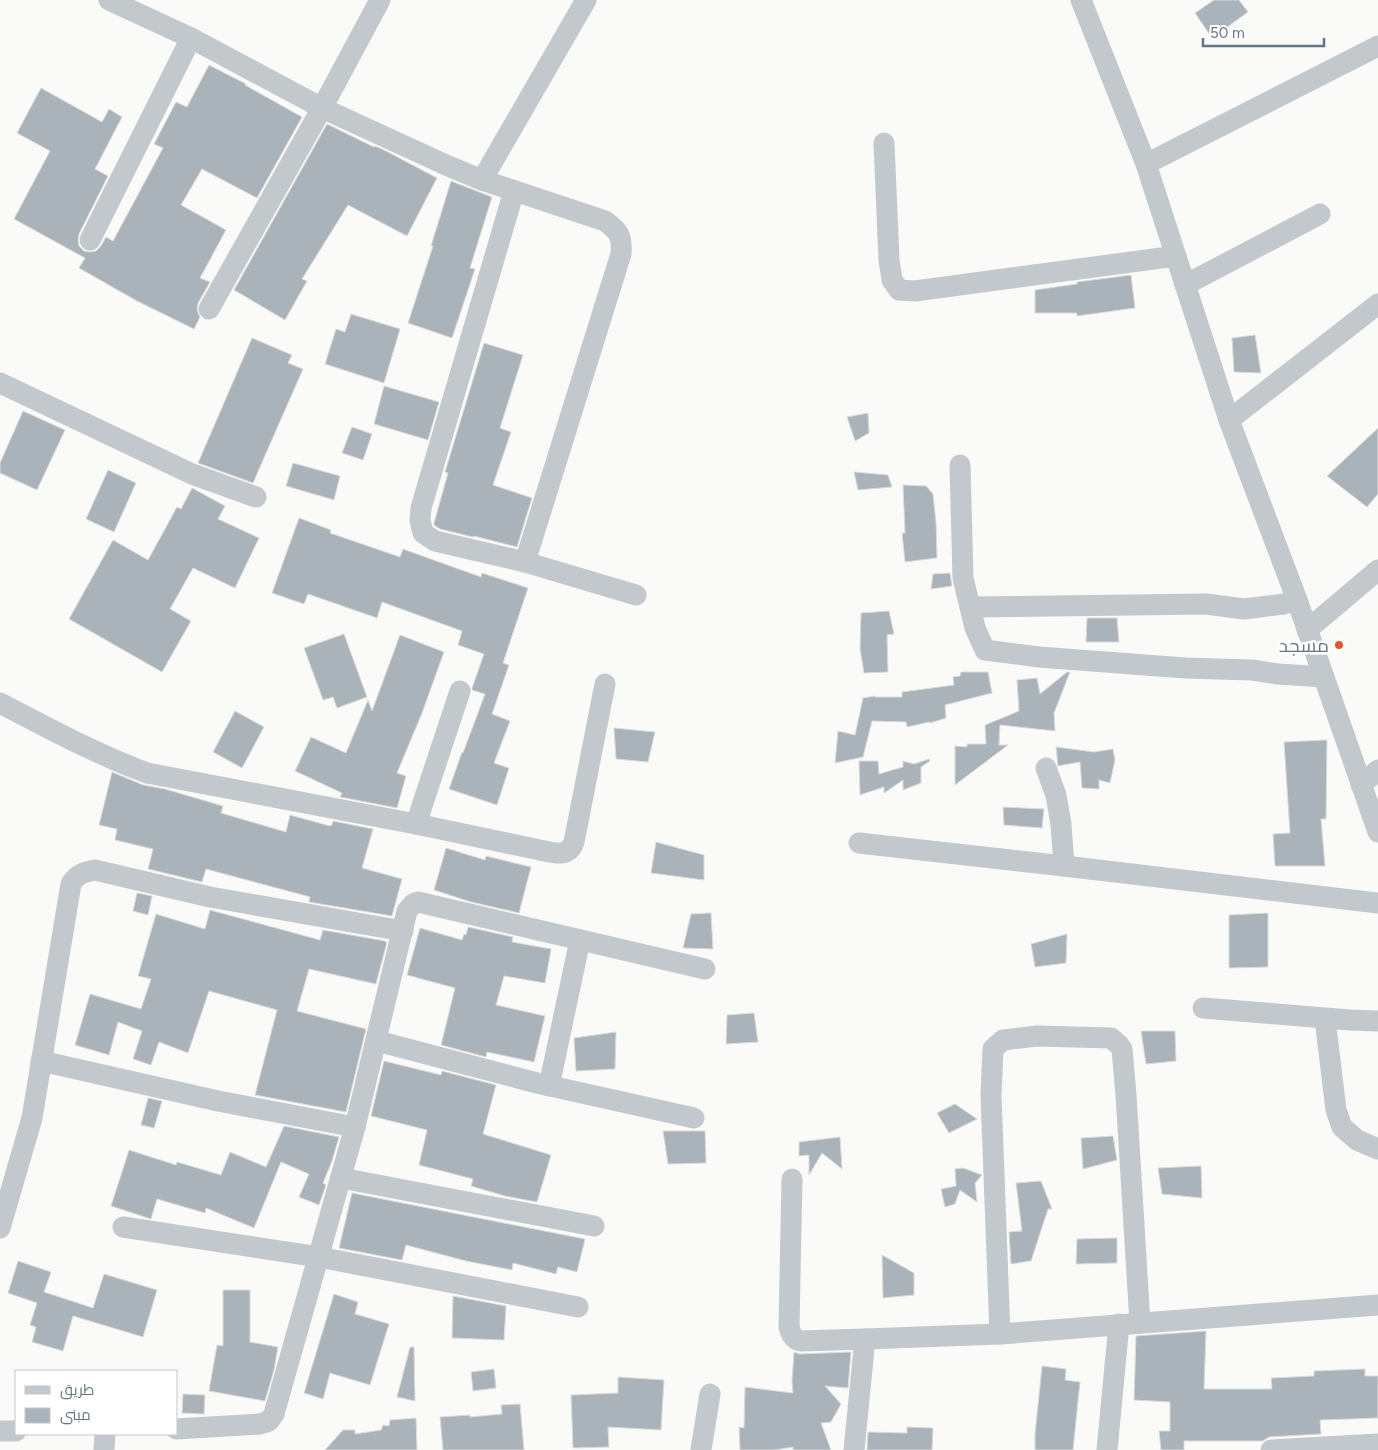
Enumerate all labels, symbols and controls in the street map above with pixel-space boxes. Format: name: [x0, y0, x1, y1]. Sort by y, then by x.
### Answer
scale bar: [1203, 15, 1324, 47]
text: 50 m: [1210, 24, 1245, 42]
place label: مسجد: [1279, 634, 1329, 657]
marker: مسجد: [1333, 639, 1345, 651]
legend: [15, 1370, 178, 1435]
text: طريق: [60, 1381, 94, 1400]
text: مبنى: [60, 1406, 91, 1425]

